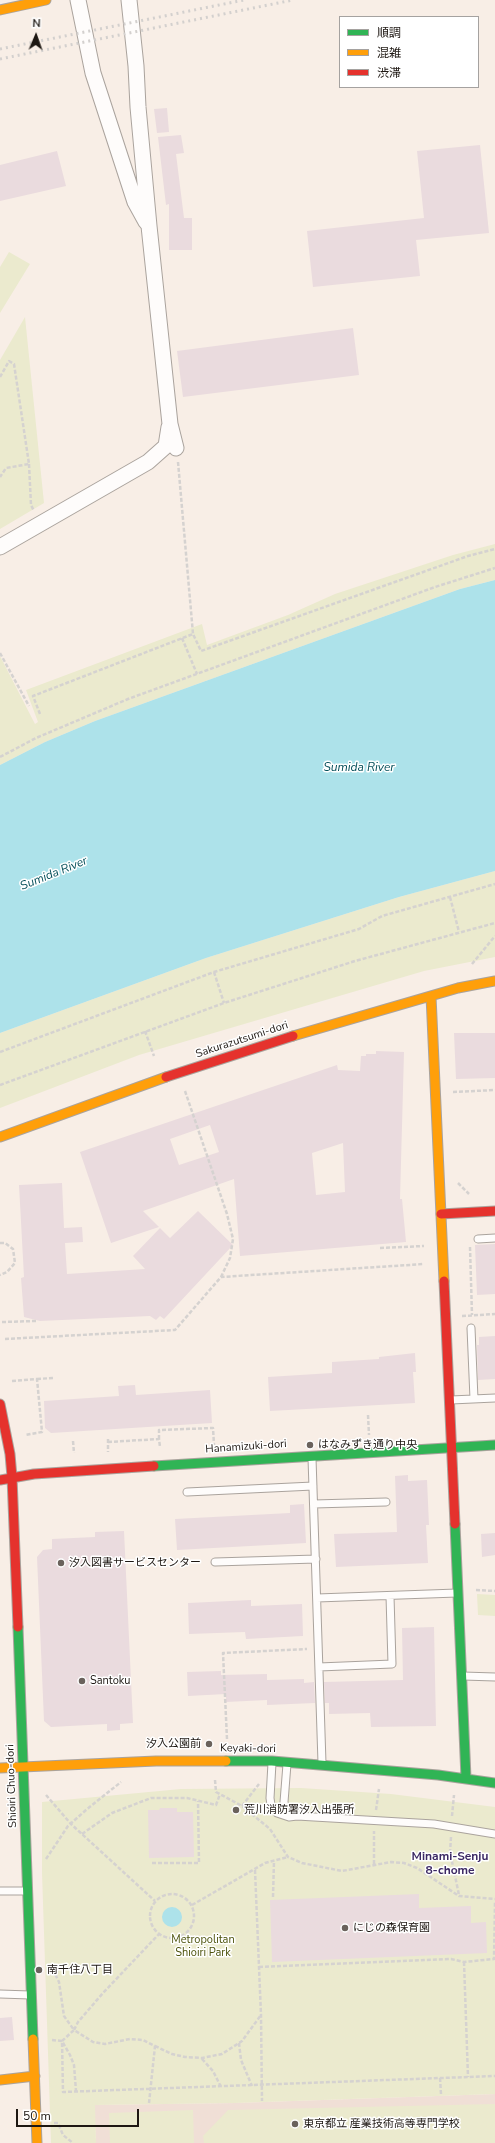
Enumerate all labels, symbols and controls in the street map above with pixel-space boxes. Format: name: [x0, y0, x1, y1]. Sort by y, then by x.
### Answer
north arrow: [16, 16, 56, 56]
text: N: [32, 16, 41, 31]
legend: [339, 16, 479, 88]
text: 順調: [377, 25, 401, 41]
text: 混雑: [377, 45, 401, 61]
text: 渋滞: [377, 65, 401, 81]
water label: Sumida River: [323, 761, 395, 775]
water label: Sumida River: [18, 854, 90, 894]
street label: Sakurazutsumi-dori: [194, 1019, 290, 1061]
street label: Hanamizuki-dori: [205, 1438, 287, 1456]
place label: はなみずき通り中央: [318, 1438, 417, 1452]
marker: はなみずき通り中央: [305, 1440, 315, 1450]
place label: 汐入図書サービスセンター: [69, 1556, 201, 1570]
marker: 汐入図書サービスセンター: [56, 1558, 66, 1568]
place label: Santoku: [90, 1674, 130, 1688]
marker: Santoku: [77, 1676, 87, 1686]
place label: 汐入公園前: [146, 1737, 201, 1751]
marker: 汐入公園前: [204, 1739, 214, 1749]
street label: Keyaki-dori: [220, 1742, 276, 1756]
street label: Shioiri Chuo-dori: [4, 1744, 20, 1828]
place label: 荒川消防署汐入出張所: [244, 1803, 354, 1817]
marker: 荒川消防署汐入出張所: [231, 1805, 241, 1815]
district label: Minami-Senju 8-chome: [412, 1850, 488, 1878]
place label: にじの森保育園: [353, 1921, 430, 1935]
marker: にじの森保育園: [340, 1923, 350, 1933]
park label: Metropolitan Shioiri Park: [171, 1933, 235, 1959]
place label: 南千住八丁目: [47, 1963, 113, 1977]
marker: 南千住八丁目: [34, 1965, 44, 1975]
scale bar: [18, 2101, 141, 2127]
text: 50 m: [23, 2108, 51, 2124]
place label: 東京都立 産業技術高等専門学校: [303, 2117, 460, 2131]
marker: 東京都立 産業技術高等専門学校: [290, 2119, 300, 2129]

